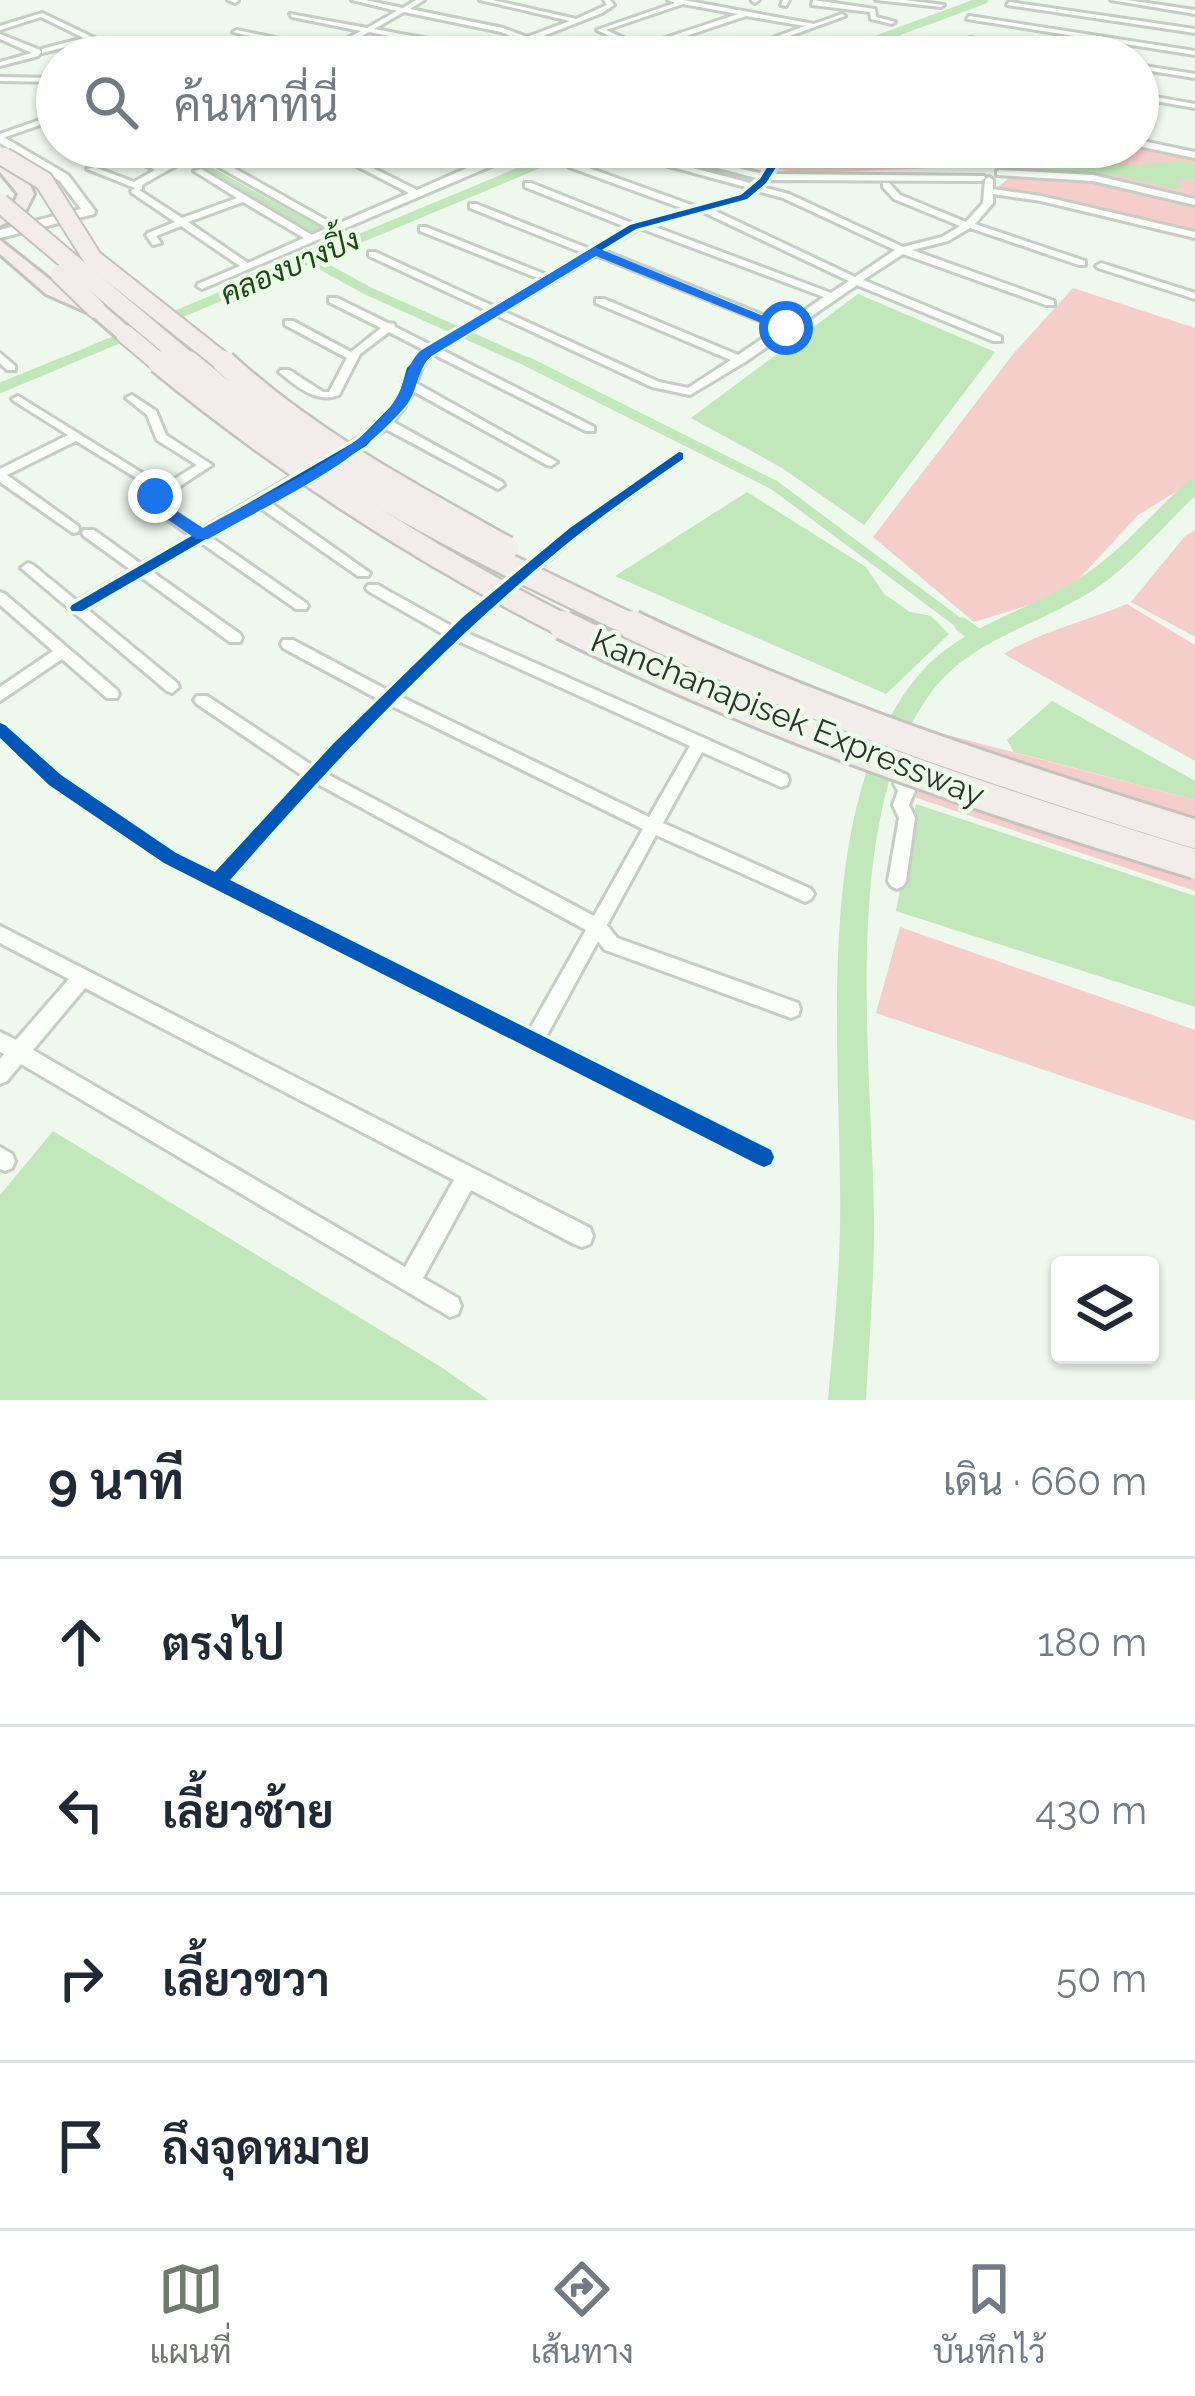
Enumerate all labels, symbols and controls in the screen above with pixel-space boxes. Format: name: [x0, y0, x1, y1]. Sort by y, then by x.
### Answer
search box: [36, 36, 1159, 168]
icon: search: [78, 69, 144, 135]
text: ค้นหาที่นี่: [174, 79, 338, 132]
water label: คลองบางปิ้ง: [212, 215, 365, 311]
route start: [759, 301, 813, 355]
route end: [128, 469, 182, 523]
street label: Kanchanapisek Expressway: [586, 621, 990, 814]
map controls: [1051, 1256, 1159, 1364]
button: layers: [1051, 1256, 1159, 1364]
text: 9 นาที: [48, 1451, 184, 1511]
text: เดิน · 660 m: [943, 1458, 1147, 1504]
icon: ahead: [48, 1609, 114, 1675]
text: ตรงไป: [162, 1618, 285, 1671]
text: 180 m: [1038, 1619, 1147, 1665]
icon: left: [48, 1777, 114, 1843]
text: เลี้ยวซ้าย: [162, 1786, 334, 1839]
text: 430 m: [1035, 1787, 1147, 1833]
icon: right: [48, 1945, 114, 2011]
text: เลี้ยวขวา: [162, 1954, 330, 2007]
text: 50 m: [1056, 1955, 1147, 2001]
icon: arrive: [48, 2113, 114, 2179]
text: ถึงจุดหมาย: [162, 2122, 371, 2175]
tab: แผนที่: [149, 2256, 232, 2371]
tab: เส้นทาง: [531, 2256, 634, 2371]
tab: บันทึกไว้: [933, 2256, 1046, 2371]

